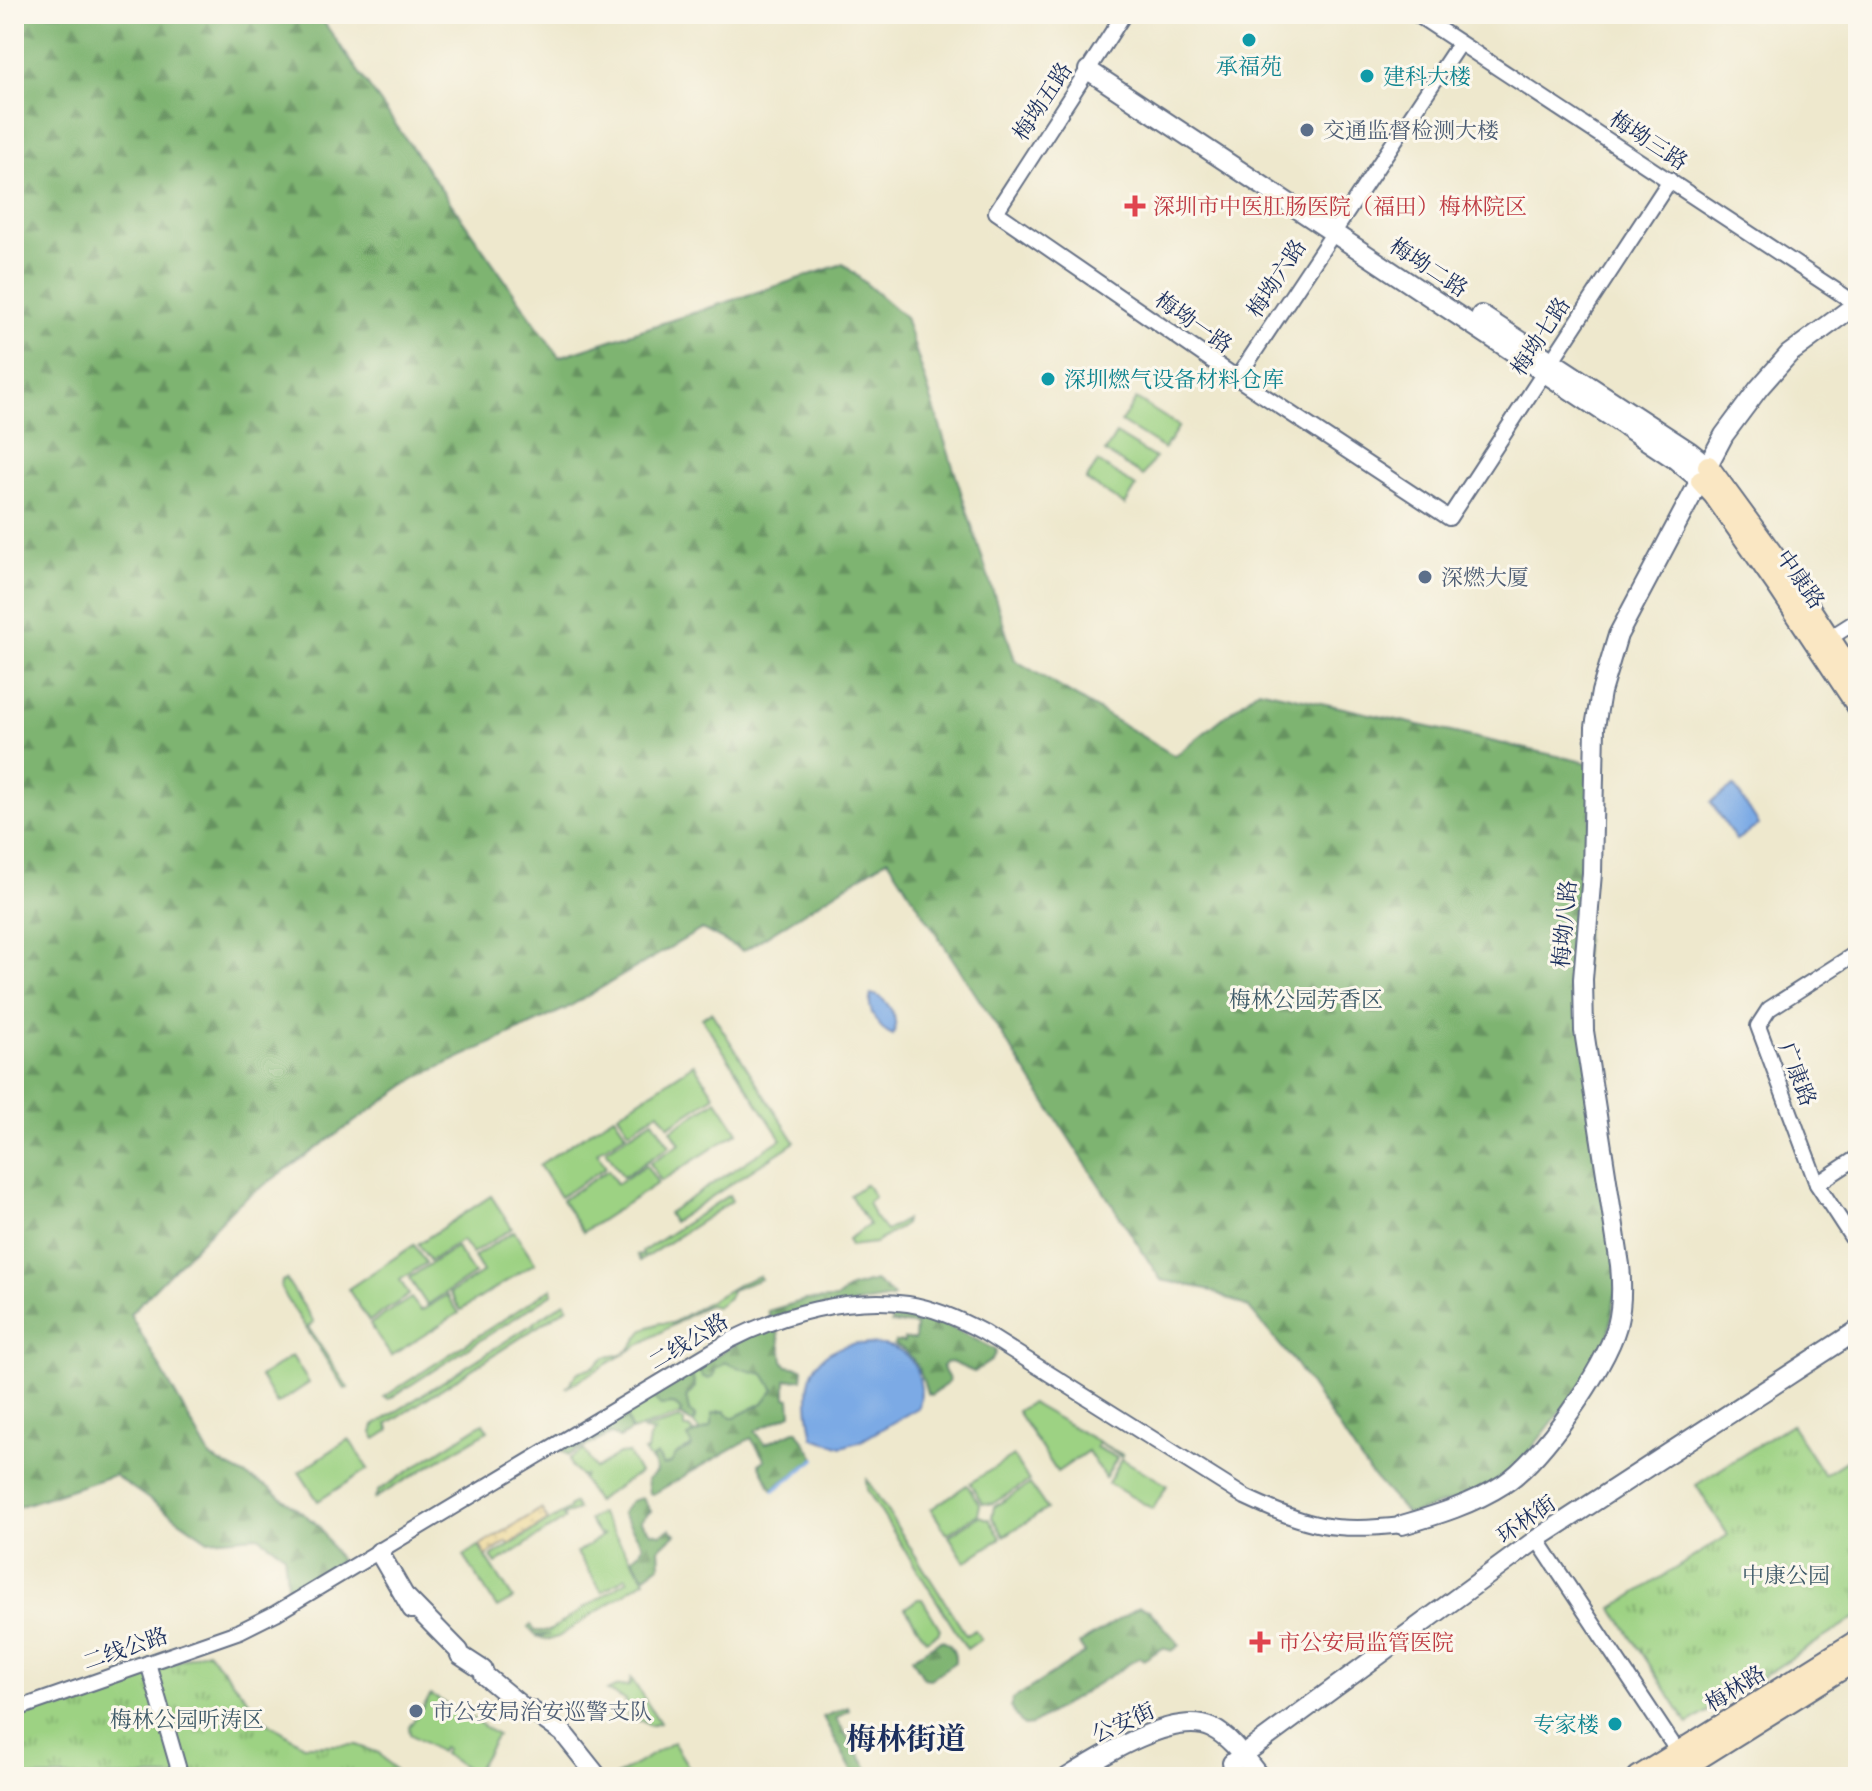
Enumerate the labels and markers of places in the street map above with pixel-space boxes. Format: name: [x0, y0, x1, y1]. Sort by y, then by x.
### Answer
marker: 承福苑: [1240, 31, 1258, 49]
place label: 承福苑: [1216, 54, 1282, 82]
place label: 建科大楼: [1383, 64, 1471, 92]
marker: 建科大楼: [1358, 67, 1376, 85]
place label: 交通监督检测大楼: [1323, 118, 1499, 146]
marker: 交通监督检测大楼: [1298, 121, 1316, 139]
place label: 深圳市中医肛肠医院（福田）梅林院区: [1153, 194, 1527, 222]
marker: 深圳市中医肛肠医院（福田）梅林院区: [1124, 195, 1146, 217]
place label: 深圳燃气设备材料仓库: [1064, 367, 1284, 395]
marker: 深圳燃气设备材料仓库: [1039, 370, 1057, 388]
place label: 深燃大厦: [1441, 565, 1529, 593]
marker: 深燃大厦: [1416, 568, 1434, 586]
place label: 市公安局监管医院: [1278, 1630, 1454, 1658]
marker: 市公安局监管医院: [1249, 1631, 1271, 1653]
place label: 市公安局治安巡警支队: [432, 1699, 652, 1727]
marker: 市公安局治安巡警支队: [407, 1702, 425, 1720]
place label: 专家楼: [1533, 1712, 1599, 1740]
marker: 专家楼: [1606, 1715, 1624, 1733]

